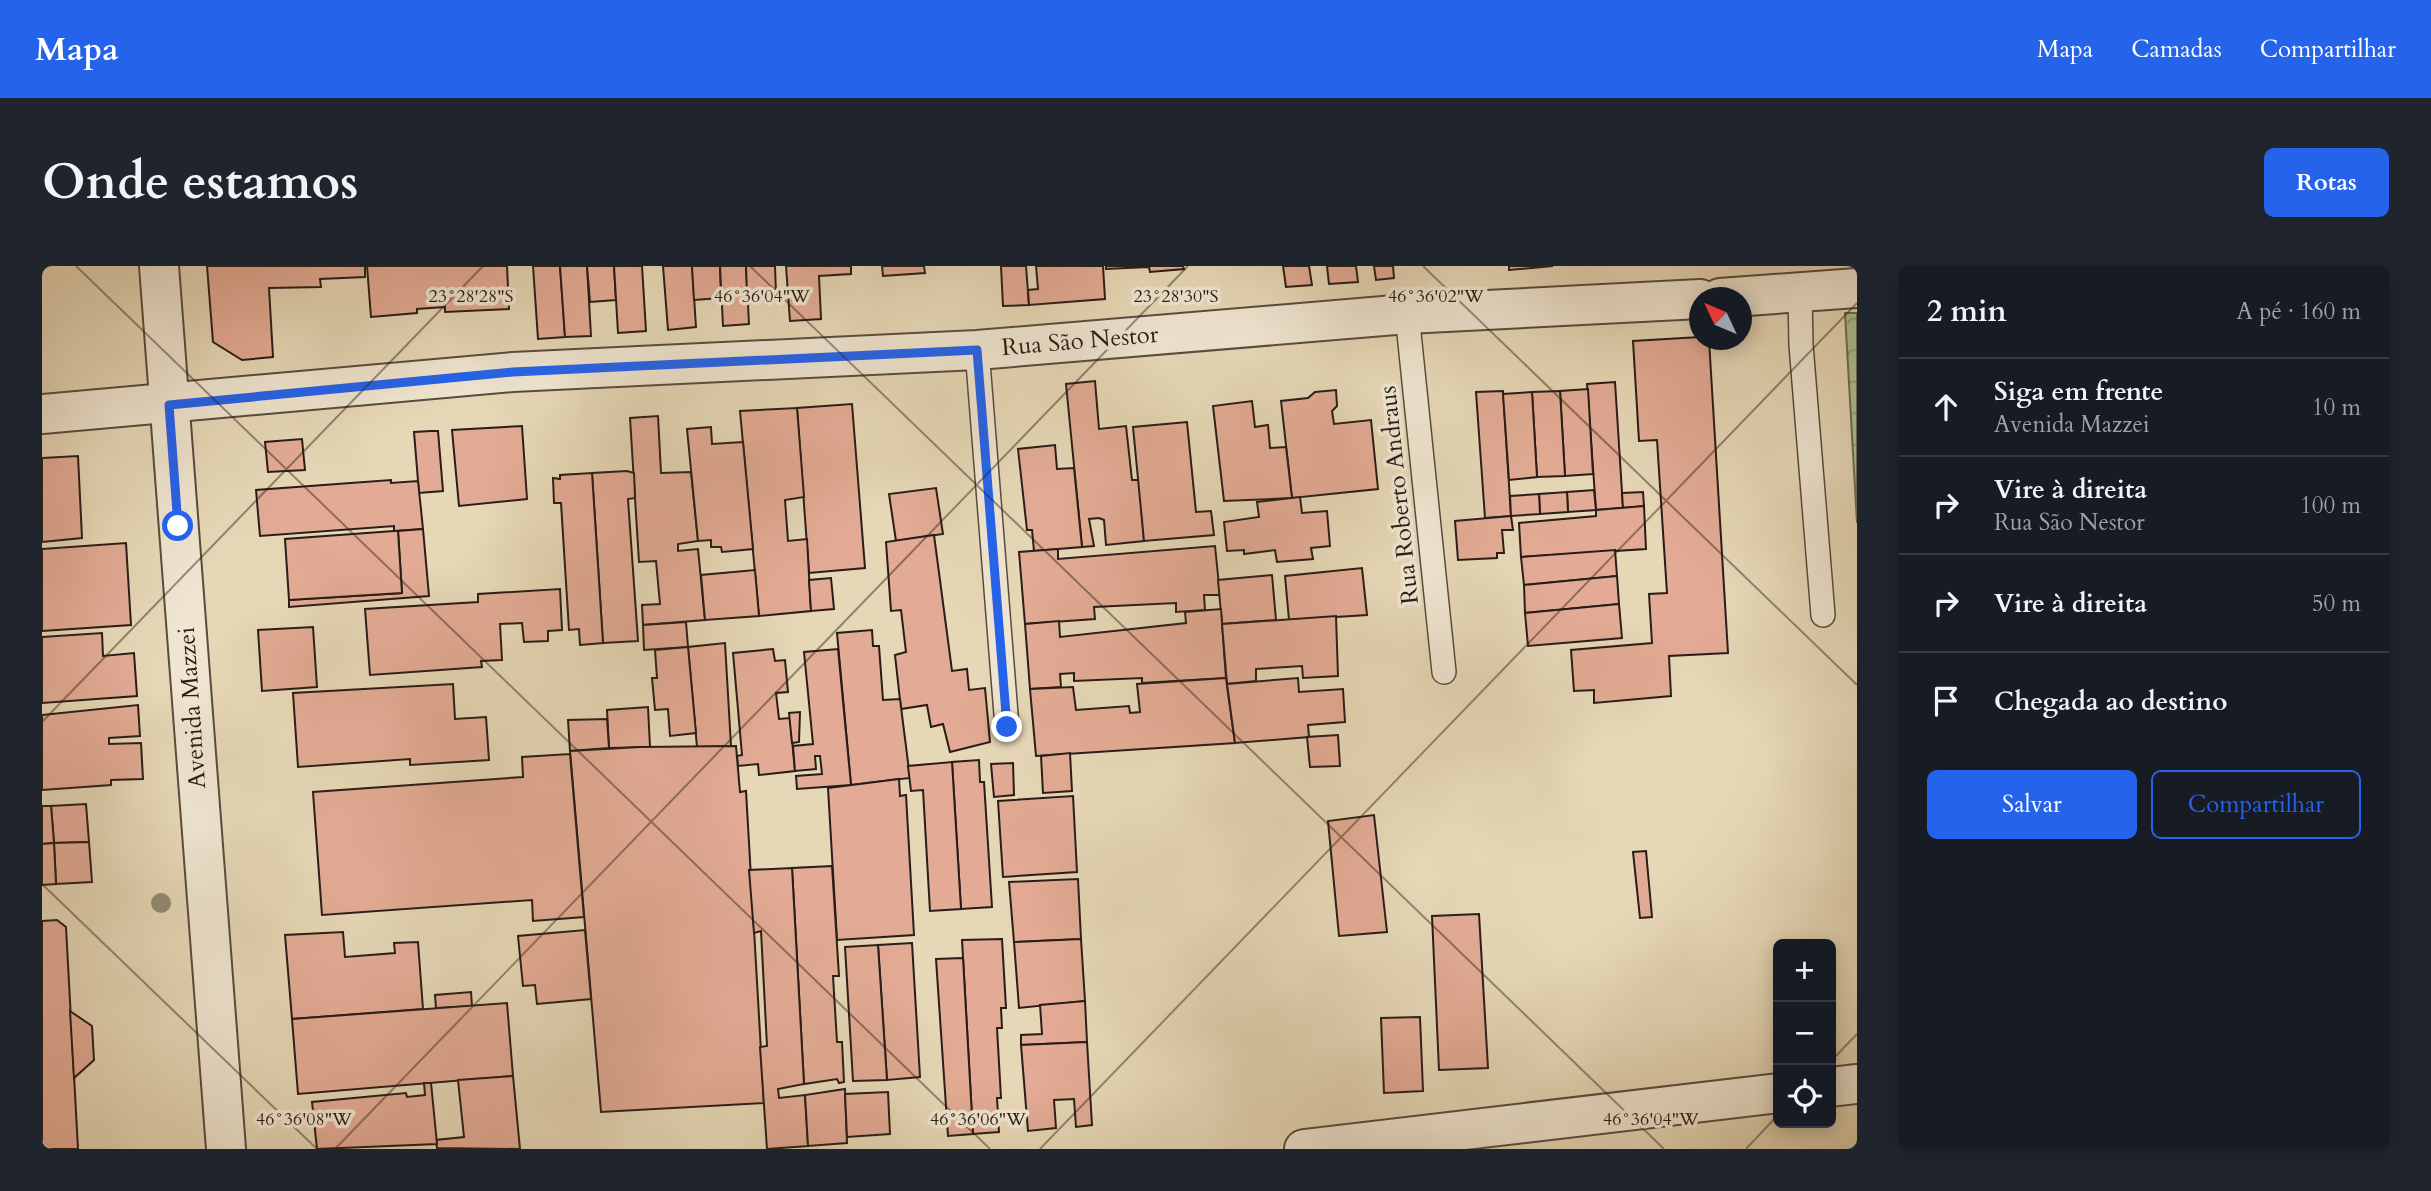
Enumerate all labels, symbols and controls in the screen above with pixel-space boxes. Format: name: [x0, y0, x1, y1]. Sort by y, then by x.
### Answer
text: Mapa: [35, 27, 119, 72]
text: Mapa: [2037, 33, 2093, 66]
text: Camadas: [2131, 33, 2222, 66]
text: Compartilhar: [2260, 33, 2396, 66]
button: Rotas: [2264, 148, 2389, 217]
text: Onde estamos: [42, 149, 358, 216]
text: 23°28'28"S: [429, 284, 513, 309]
text: 46°36'04"W: [714, 284, 810, 309]
text: 23°28'30"S: [1134, 284, 1218, 309]
text: 46°36'02"W: [1388, 284, 1484, 309]
north arrow: [1689, 287, 1752, 350]
text: 2 min: [1927, 291, 2007, 332]
text: A pé · 160 m: [2237, 296, 2361, 327]
street label: Rua São Nestor: [1000, 318, 1160, 364]
text: Siga em frente: [1994, 374, 2163, 409]
street label: Rua Roberto Andraus: [1371, 384, 1427, 606]
icon: ahead: [1927, 388, 1965, 426]
text: 10 m: [2312, 392, 2361, 423]
text: Avenida Mazzei: [1994, 409, 2149, 440]
text: Vire à direita: [1994, 472, 2147, 507]
icon: right: [1927, 486, 1965, 524]
text: 100 m: [2300, 490, 2361, 521]
text: Rua São Nestor: [1994, 507, 2145, 538]
route start: [162, 510, 193, 541]
icon: right: [1927, 584, 1965, 622]
text: Vire à direita: [1994, 586, 2147, 621]
text: 50 m: [2312, 588, 2361, 619]
street label: Avenida Mazzei: [170, 626, 214, 790]
icon: arrive: [1927, 682, 1965, 720]
text: Chegada ao destino: [1994, 684, 2227, 719]
route end: [991, 711, 1022, 742]
button: Salvar: [1927, 770, 2137, 839]
button: Compartilhar: [2151, 770, 2361, 839]
map controls: [1773, 939, 1836, 1128]
button: +: [1773, 939, 1836, 1002]
button: −: [1773, 1002, 1836, 1065]
button: locate: [1773, 1065, 1836, 1128]
text: 46°36'08"W: [256, 1107, 352, 1132]
text: 46°36'06"W: [930, 1107, 1026, 1132]
text: 46°36'04"W: [1603, 1107, 1699, 1132]

